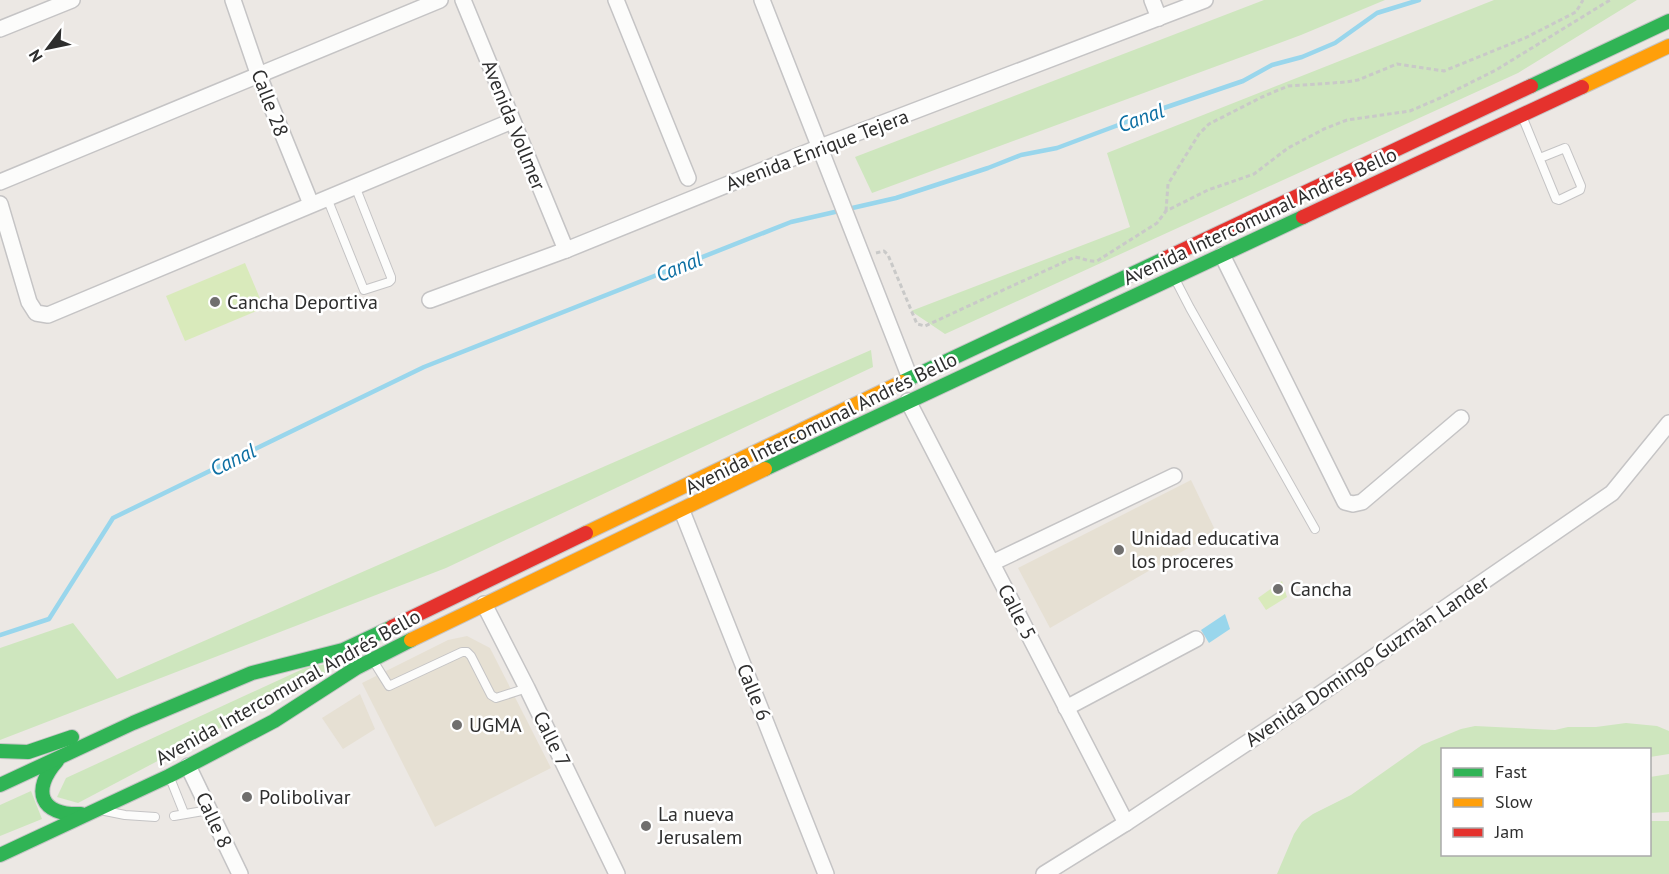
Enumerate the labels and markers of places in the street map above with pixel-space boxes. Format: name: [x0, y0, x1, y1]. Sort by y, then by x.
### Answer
place label: Cancha Deportiva: [227, 289, 378, 315]
marker: Cancha Deportiva: [208, 295, 222, 309]
place label: Unidad educativa los proceres: [1131, 525, 1279, 574]
marker: Unidad educativa los proceres: [1112, 543, 1126, 557]
place label: Cancha: [1290, 576, 1352, 602]
marker: Cancha: [1271, 582, 1285, 596]
place label: UGMA: [469, 712, 522, 738]
marker: UGMA: [450, 718, 464, 732]
place label: Polibolivar: [259, 784, 351, 810]
marker: Polibolivar: [240, 790, 254, 804]
place label: La nueva Jerusalem: [657, 801, 742, 850]
marker: La nueva Jerusalem: [639, 819, 653, 833]

